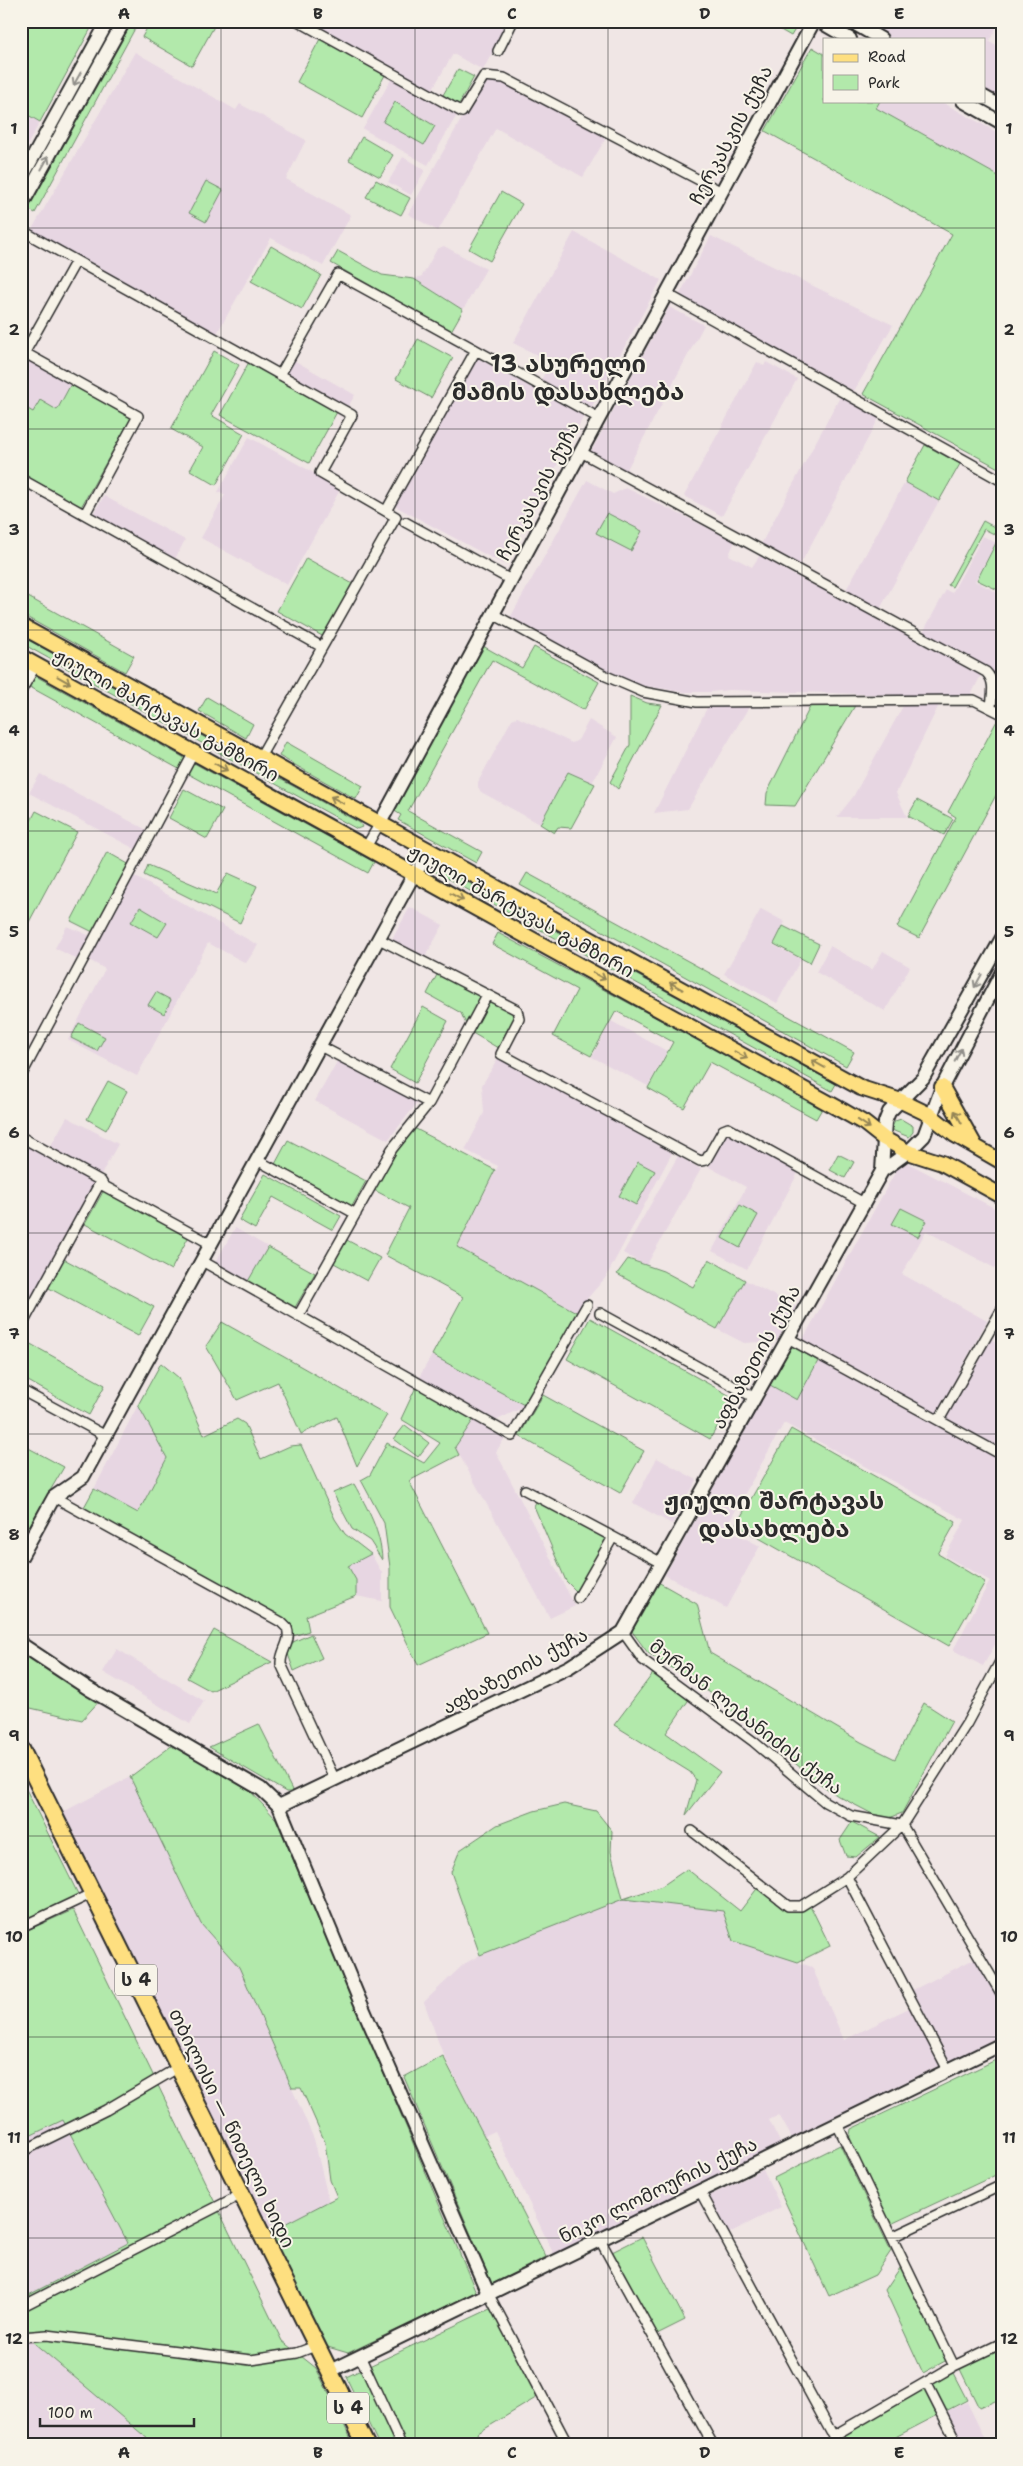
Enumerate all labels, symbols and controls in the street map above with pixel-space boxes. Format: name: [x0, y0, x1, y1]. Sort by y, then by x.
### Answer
text: A: [118, 3, 130, 24]
text: B: [313, 3, 323, 24]
text: C: [507, 3, 517, 24]
text: D: [699, 3, 711, 24]
text: E: [894, 3, 904, 24]
legend: [823, 38, 986, 102]
text: Road: [868, 47, 906, 67]
street label: ჩერკასკის ქუჩა: [684, 61, 778, 209]
one-way arrow: [71, 71, 81, 85]
text: Park: [868, 73, 900, 93]
text: 1: [10, 118, 18, 139]
text: 1: [1005, 118, 1013, 139]
one-way arrow: [40, 156, 50, 171]
text: 2: [8, 319, 20, 340]
text: 2: [1003, 319, 1015, 340]
district label: 13 ასურელი მამის დასახლება: [452, 348, 684, 408]
street label: ჩერკასკის ქუჩა: [491, 417, 585, 565]
text: 3: [8, 519, 20, 540]
text: 3: [1003, 519, 1015, 540]
street label: ჟიული შარტავას გამზირი: [49, 642, 283, 788]
one-way arrow: [56, 676, 71, 685]
text: 4: [8, 720, 20, 741]
text: 4: [1003, 720, 1015, 741]
one-way arrow: [214, 763, 228, 773]
one-way arrow: [330, 794, 345, 804]
street label: ჟიული შარტავას გამზირი: [404, 838, 638, 984]
one-way arrow: [449, 893, 464, 903]
text: 5: [9, 921, 19, 942]
text: 5: [1004, 921, 1014, 942]
one-way arrow: [591, 972, 606, 981]
one-way arrow: [973, 973, 983, 988]
one-way arrow: [668, 981, 683, 991]
one-way arrow: [953, 1048, 963, 1063]
one-way arrow: [734, 1050, 749, 1060]
one-way arrow: [811, 1059, 826, 1068]
one-way arrow: [952, 1111, 962, 1125]
one-way arrow: [857, 1119, 871, 1129]
text: 6: [8, 1122, 20, 1143]
text: 6: [1003, 1122, 1015, 1143]
street label: აფხაზეთის ქუჩა: [706, 1281, 806, 1433]
text: 7: [8, 1323, 20, 1344]
text: 7: [1003, 1323, 1015, 1344]
district label: ჟიული შარტავას დასახლება: [664, 1485, 884, 1545]
text: 8: [8, 1524, 20, 1545]
text: 8: [1003, 1524, 1015, 1545]
street label: აფხაზეთის ქუჩა: [438, 1622, 592, 1720]
street label: მურმან ლებანიძის ქუჩა: [644, 1634, 848, 1800]
text: 9: [8, 1725, 20, 1746]
text: 9: [1003, 1725, 1015, 1746]
text: 10: [5, 1926, 23, 1947]
text: 10: [1000, 1926, 1018, 1947]
road number: ს 4: [115, 1964, 157, 1996]
street label: თბილისი — წითელი ხიდი: [163, 2004, 301, 2252]
text: 11: [7, 2127, 21, 2148]
text: 11: [1002, 2127, 1016, 2148]
street label: ნიკო ლომოურის ქუჩა: [555, 2131, 761, 2249]
text: 12: [5, 2328, 23, 2349]
text: 12: [1000, 2328, 1018, 2349]
road number: ს 4: [327, 2392, 369, 2424]
scale bar: [40, 2396, 194, 2428]
text: 100 m: [48, 2403, 93, 2423]
text: A: [118, 2442, 130, 2463]
text: B: [313, 2442, 323, 2463]
text: C: [507, 2442, 517, 2463]
text: D: [699, 2442, 711, 2463]
text: E: [894, 2442, 904, 2463]

